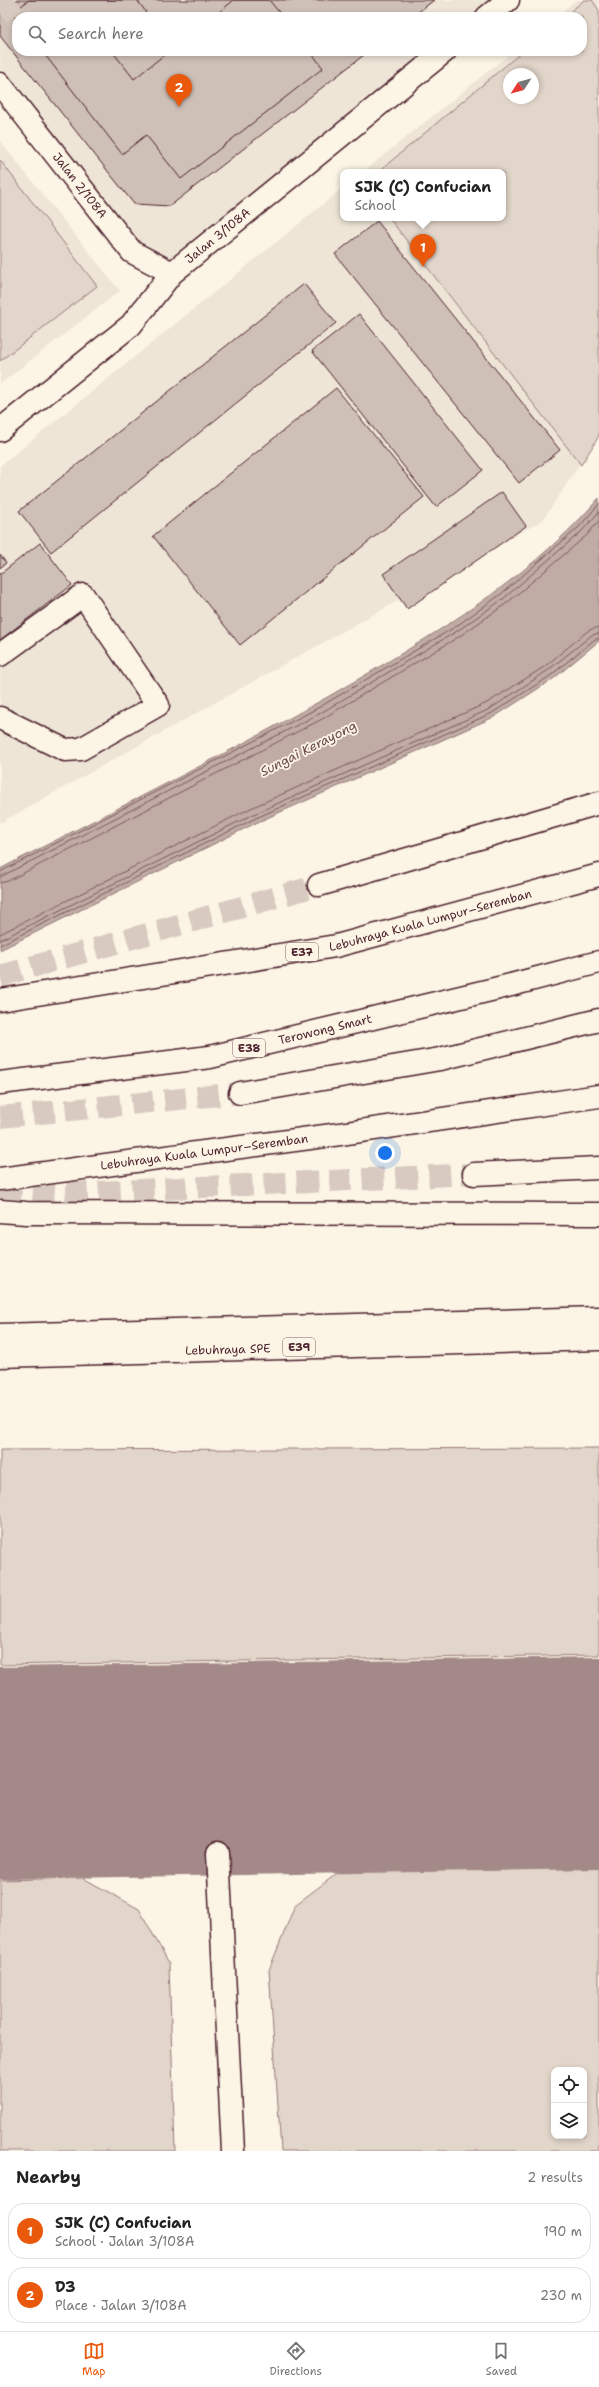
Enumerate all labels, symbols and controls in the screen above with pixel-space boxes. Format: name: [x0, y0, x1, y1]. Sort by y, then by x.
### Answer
search box: [12, 12, 587, 56]
icon: search: [26, 23, 48, 45]
text: Search here: [58, 24, 144, 44]
north arrow: [503, 68, 539, 104]
pin: 2: [166, 74, 192, 107]
street label: Jalan 2/108A: [49, 149, 111, 222]
popup: [340, 169, 506, 221]
text: SJK (C) Confucian: [355, 177, 491, 197]
text: School: [355, 197, 396, 214]
street label: Jalan 3/108A: [182, 204, 254, 267]
pin: 1: [410, 234, 436, 267]
water label: Sungai Kerayong: [257, 717, 359, 780]
street label: Lebuhraya Kuala Lumpur–Seremban: [328, 886, 533, 955]
road number: E37: [286, 943, 318, 961]
street label: Terowong Smart: [277, 1011, 374, 1048]
road number: E38: [233, 1039, 265, 1057]
street label: Lebuhraya Kuala Lumpur–Seremban: [99, 1130, 309, 1174]
your location: [375, 1143, 395, 1163]
road number: E39: [283, 1338, 315, 1356]
street label: Lebuhraya SPE: [185, 1340, 271, 1359]
map controls: [551, 2067, 587, 2139]
button: locate: [551, 2067, 587, 2103]
button: layers: [551, 2103, 587, 2139]
text: Nearby: [16, 2166, 81, 2188]
text: 2 results: [527, 2169, 583, 2186]
text: SJK (C) Confucian: [55, 2213, 192, 2233]
text: 1: [27, 2223, 33, 2240]
text: 190 m: [543, 2223, 582, 2240]
text: School · Jalan 3/108A: [55, 2233, 194, 2250]
text: D3: [55, 2277, 76, 2297]
text: 2: [25, 2287, 35, 2304]
text: 230 m: [540, 2287, 582, 2304]
text: Place · Jalan 3/108A: [55, 2297, 187, 2314]
tab: Map: [82, 2340, 106, 2379]
tab: Directions: [269, 2340, 322, 2379]
tab: Saved: [486, 2340, 517, 2379]

